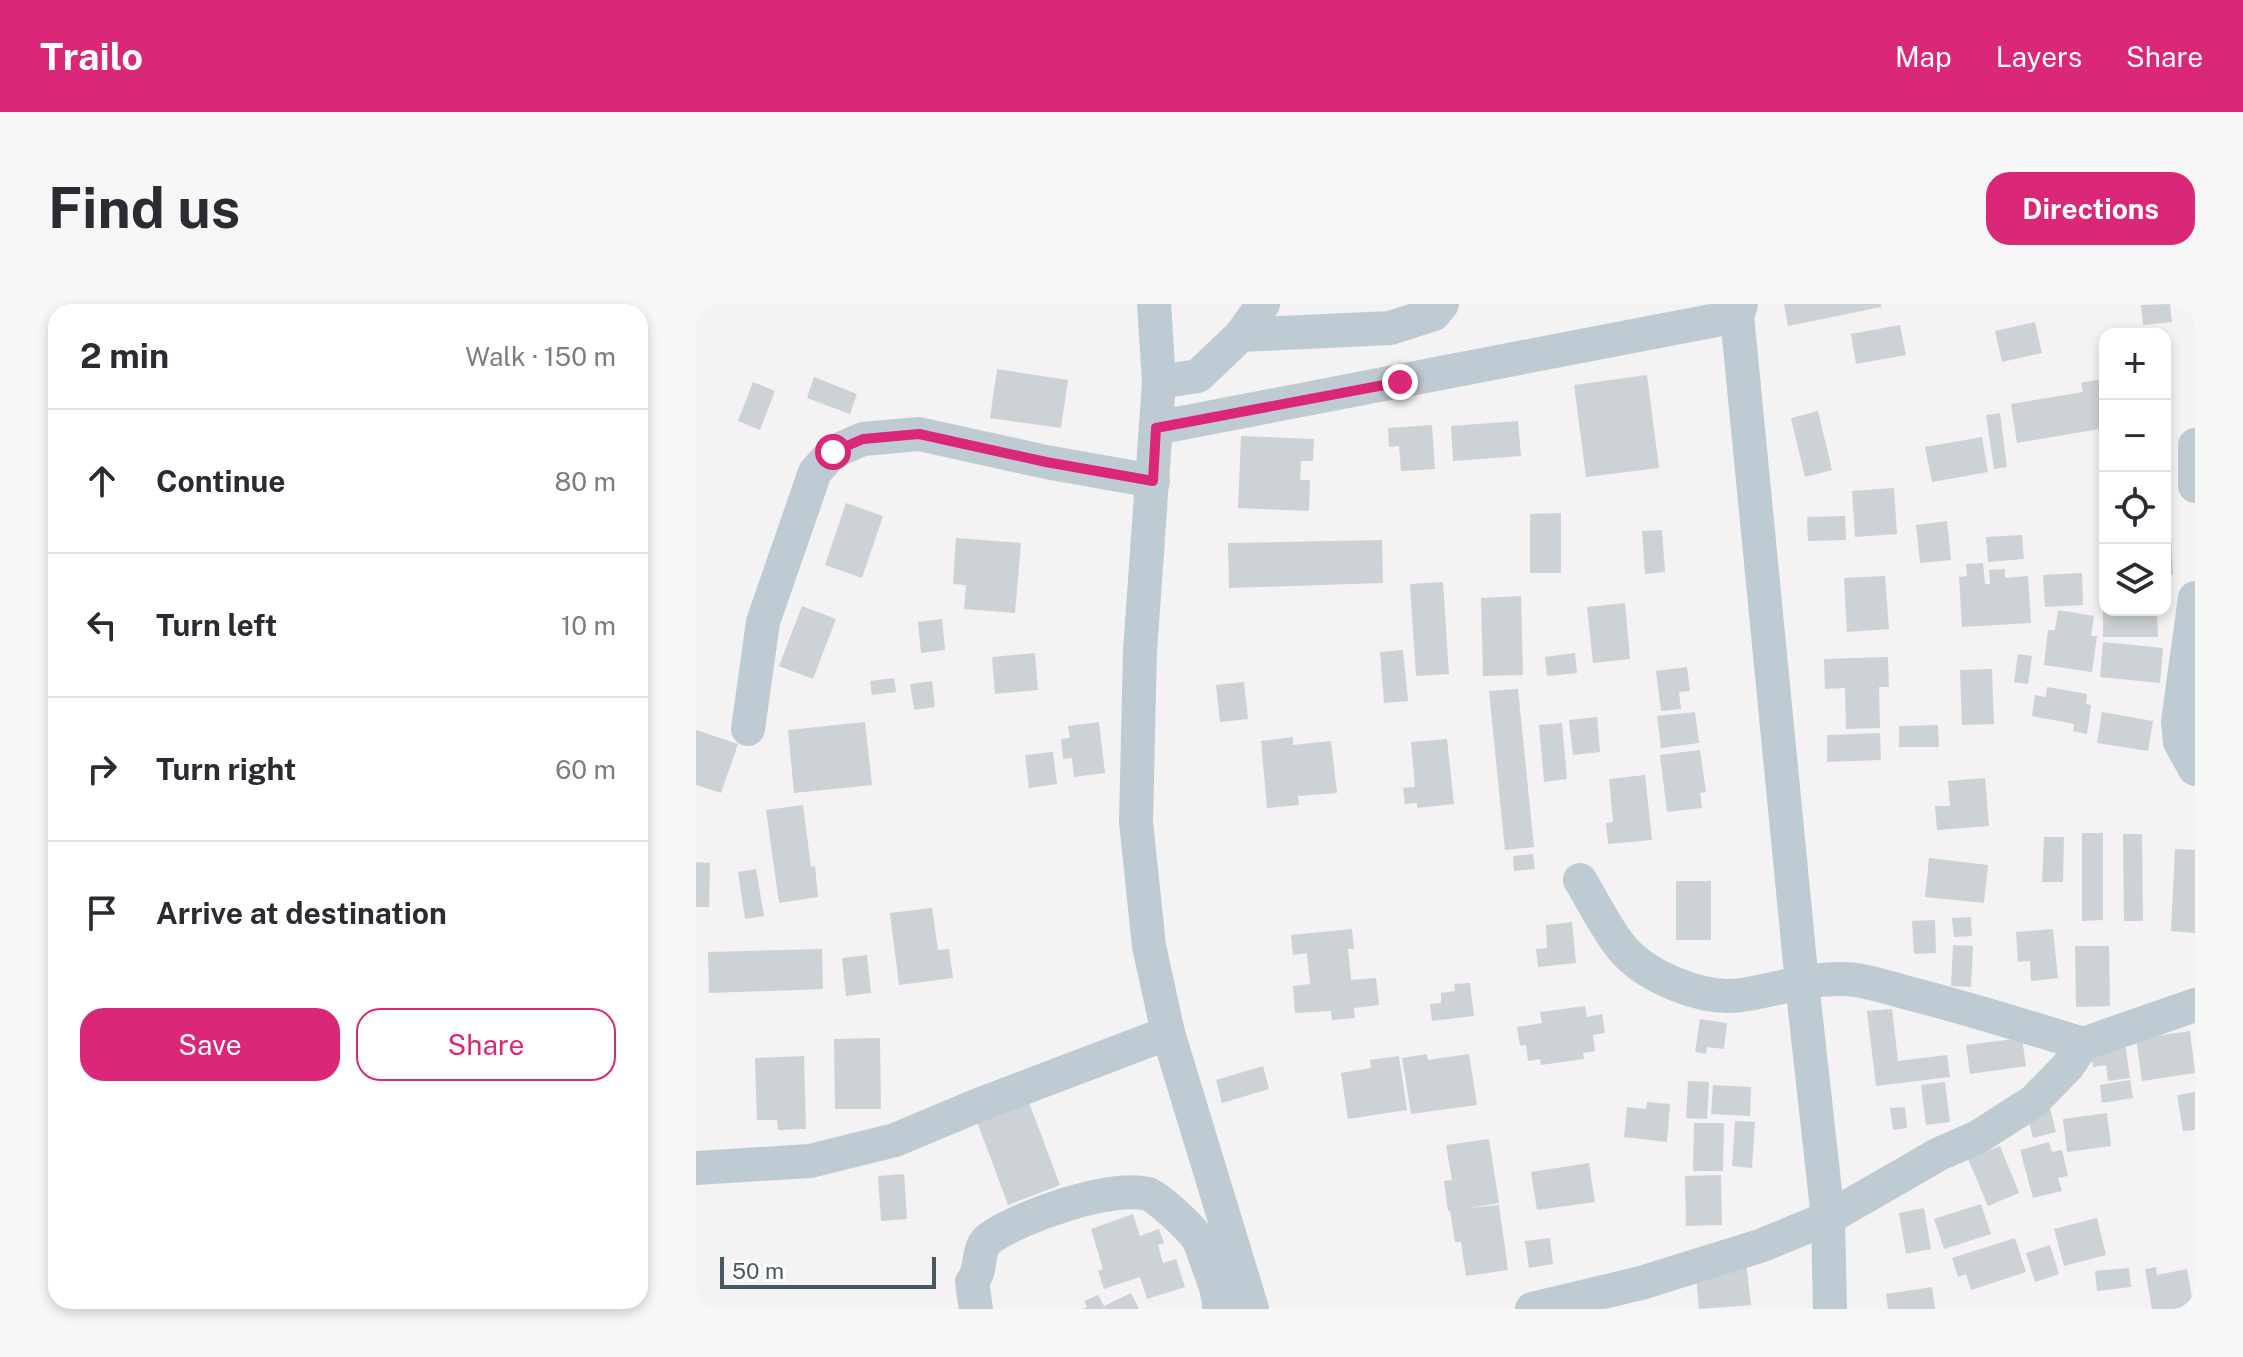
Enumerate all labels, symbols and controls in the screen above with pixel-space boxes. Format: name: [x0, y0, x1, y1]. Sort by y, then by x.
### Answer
text: Trailo: [40, 34, 143, 79]
text: Map: [1895, 40, 1952, 73]
text: Layers: [1996, 40, 2082, 73]
text: Share: [2126, 40, 2203, 73]
button: Directions: [1986, 172, 2195, 245]
text: Find us: [48, 175, 240, 241]
map controls: [2099, 328, 2171, 616]
button: +: [2099, 328, 2171, 400]
text: 2 min: [80, 336, 169, 376]
text: Walk · 150 m: [465, 341, 616, 372]
route end: [1382, 364, 1418, 400]
button: −: [2099, 400, 2171, 472]
route start: [815, 434, 851, 470]
icon: ahead: [80, 459, 124, 503]
text: Continue: [156, 463, 286, 499]
text: 80 m: [555, 466, 616, 497]
button: locate: [2099, 472, 2171, 544]
button: layers: [2099, 544, 2171, 616]
icon: left: [80, 603, 124, 647]
text: Turn left: [156, 607, 277, 643]
text: 10 m: [561, 610, 616, 641]
icon: right: [80, 747, 124, 791]
text: Turn right: [156, 751, 296, 787]
text: 60 m: [555, 754, 616, 785]
icon: arrive: [80, 891, 124, 935]
text: Arrive at destination: [156, 895, 447, 931]
button: Save: [80, 1008, 340, 1081]
button: Share: [356, 1008, 616, 1081]
scale bar: [720, 1253, 936, 1289]
text: 50 m: [732, 1258, 784, 1284]

